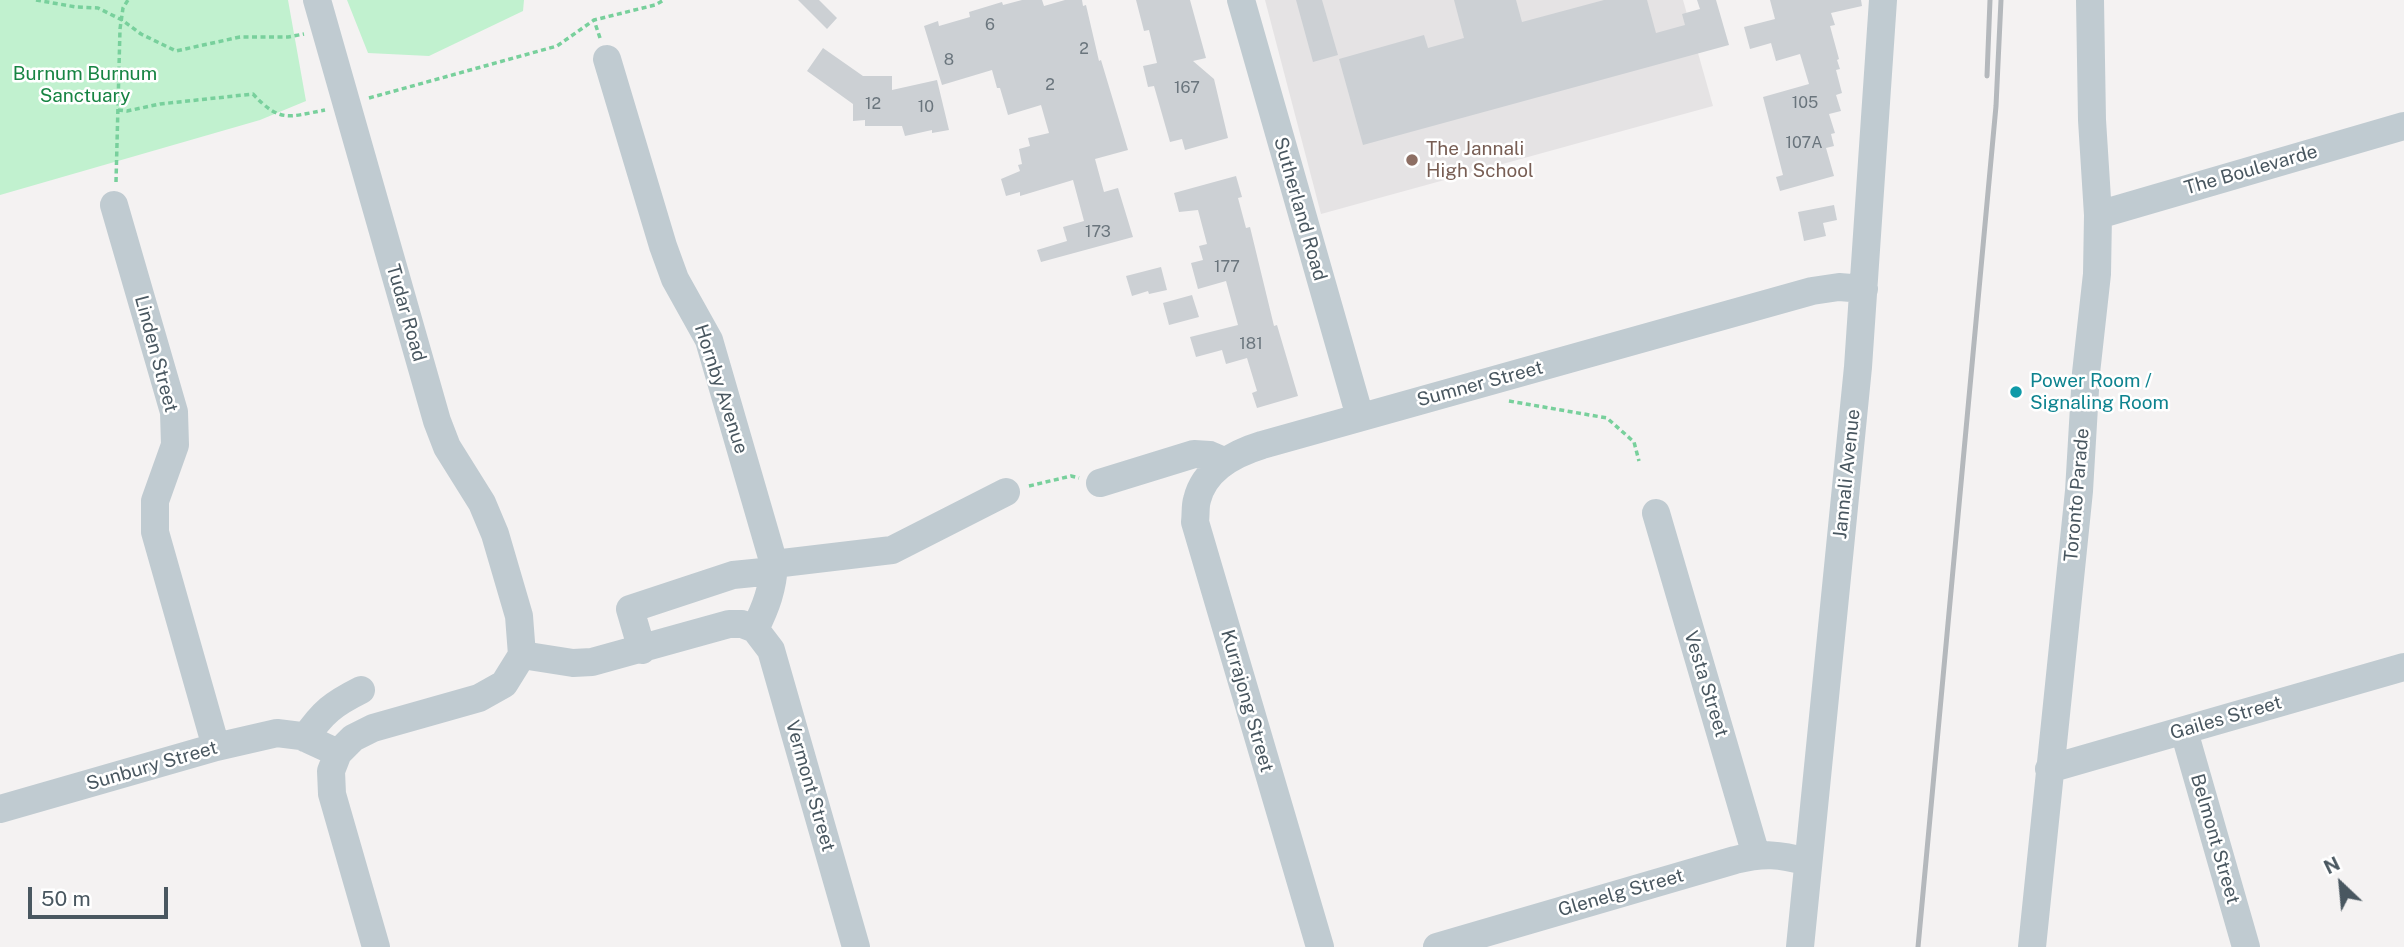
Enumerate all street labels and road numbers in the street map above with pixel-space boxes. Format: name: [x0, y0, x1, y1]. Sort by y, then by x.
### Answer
street label: Sutherland Road: [1269, 135, 1331, 283]
street label: The Boulevarde: [2182, 140, 2320, 200]
street label: Tudar Road: [381, 262, 431, 364]
street label: Linden Street: [129, 293, 183, 415]
street label: Hornby Avenue: [689, 321, 753, 457]
street label: Sumner Street: [1414, 356, 1546, 412]
street label: Jannali Avenue: [1829, 408, 1865, 540]
street label: Toronto Parade: [2060, 427, 2094, 563]
street label: Kurrajong Street: [1216, 627, 1278, 775]
street label: Vesta Street: [1679, 628, 1733, 740]
street label: Gailes Street: [2168, 691, 2284, 745]
street label: Vermont Street: [780, 718, 840, 854]
street label: Sunbury Street: [84, 736, 220, 796]
street label: Belmont Street: [2186, 771, 2244, 907]
street label: Glenelg Street: [1556, 864, 1686, 922]

